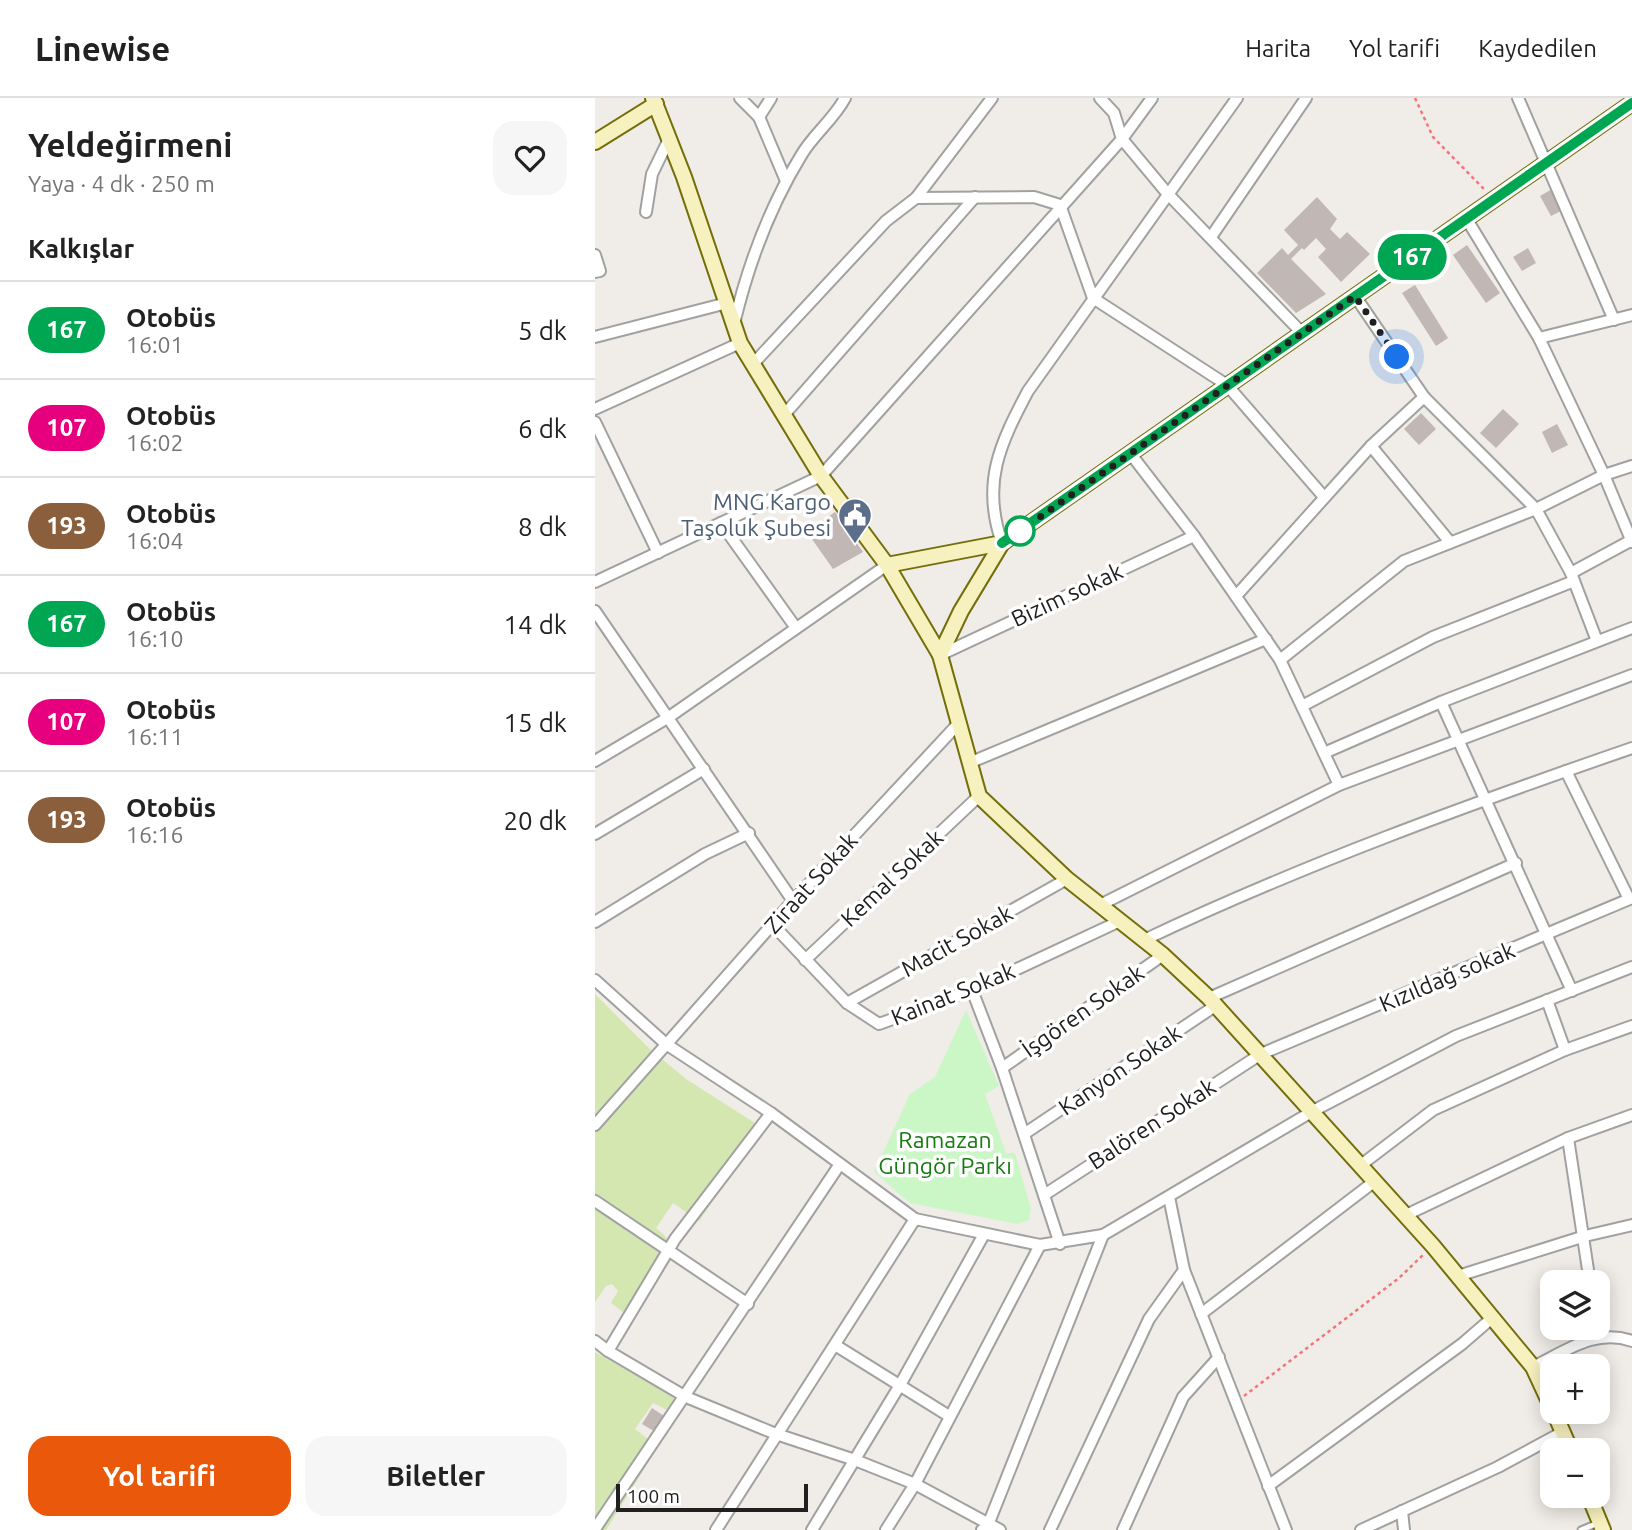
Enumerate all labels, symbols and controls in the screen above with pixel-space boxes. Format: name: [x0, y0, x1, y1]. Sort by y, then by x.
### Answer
text: Linewise: [35, 30, 170, 67]
text: Harita: [1245, 35, 1311, 62]
text: Yol tarifi: [1349, 35, 1440, 62]
text: Kaydedilen: [1478, 35, 1597, 62]
button: heart: [493, 121, 567, 195]
text: Yeldeğirmeni: [28, 126, 233, 163]
text: Yaya · 4 dk · 250 m: [28, 171, 215, 196]
text: Kalkışlar: [28, 234, 134, 263]
line badge: 167: [1372, 234, 1452, 280]
text: 167: [1392, 243, 1432, 270]
text: Otobüs: [126, 303, 216, 332]
text: 167: [46, 316, 87, 343]
text: 5 dk: [518, 316, 567, 345]
text: 16:01: [126, 332, 184, 357]
your location: [1379, 339, 1414, 374]
text: Otobüs: [126, 401, 216, 430]
text: 107: [46, 414, 87, 441]
text: 6 dk: [518, 414, 567, 443]
text: 16:02: [126, 430, 184, 455]
place label: MNG Kargo Taşoluk Şubesi: [681, 489, 831, 540]
public building icon: MNG Kargo Taşoluk Şubesi: [836, 496, 874, 545]
text: Otobüs: [126, 499, 216, 528]
text: 193: [46, 512, 87, 539]
text: 8 dk: [518, 512, 567, 541]
unlabelled marker: [1005, 516, 1035, 546]
text: 16:04: [126, 528, 184, 553]
street label: Bizim sokak: [1007, 558, 1127, 631]
text: Otobüs: [126, 597, 216, 626]
text: 167: [46, 610, 87, 637]
text: 14 dk: [503, 610, 567, 639]
text: 16:10: [126, 626, 184, 651]
text: Otobüs: [126, 695, 216, 724]
text: 107: [46, 708, 87, 735]
text: 15 dk: [503, 708, 567, 737]
text: 16:11: [126, 724, 184, 749]
text: Otobüs: [126, 793, 216, 822]
text: 193: [46, 806, 87, 833]
text: 20 dk: [503, 806, 567, 835]
text: 16:16: [126, 822, 184, 847]
street label: Kemal Sokak: [836, 824, 948, 931]
street label: Ziraat Sokak: [759, 827, 862, 938]
street label: Macit Sokak: [897, 900, 1017, 981]
street label: Kızıldağ sokak: [1375, 937, 1519, 1016]
street label: Kainat Sokak: [887, 957, 1019, 1030]
street label: İşgören Sokak: [1017, 959, 1149, 1062]
street label: Kanyon Sokak: [1054, 1019, 1186, 1120]
street label: Balören Sokak: [1084, 1073, 1220, 1174]
park label: Ramazan Güngör Parkı: [878, 1127, 1012, 1178]
map controls: [1540, 1270, 1610, 1508]
button: layers: [1540, 1270, 1610, 1340]
button: +: [1540, 1354, 1610, 1424]
button: Yol tarifi: [28, 1436, 291, 1516]
button: Biletler: [305, 1436, 567, 1516]
button: −: [1540, 1438, 1610, 1508]
scale bar: [616, 1481, 809, 1513]
text: 100 m: [627, 1485, 680, 1507]

